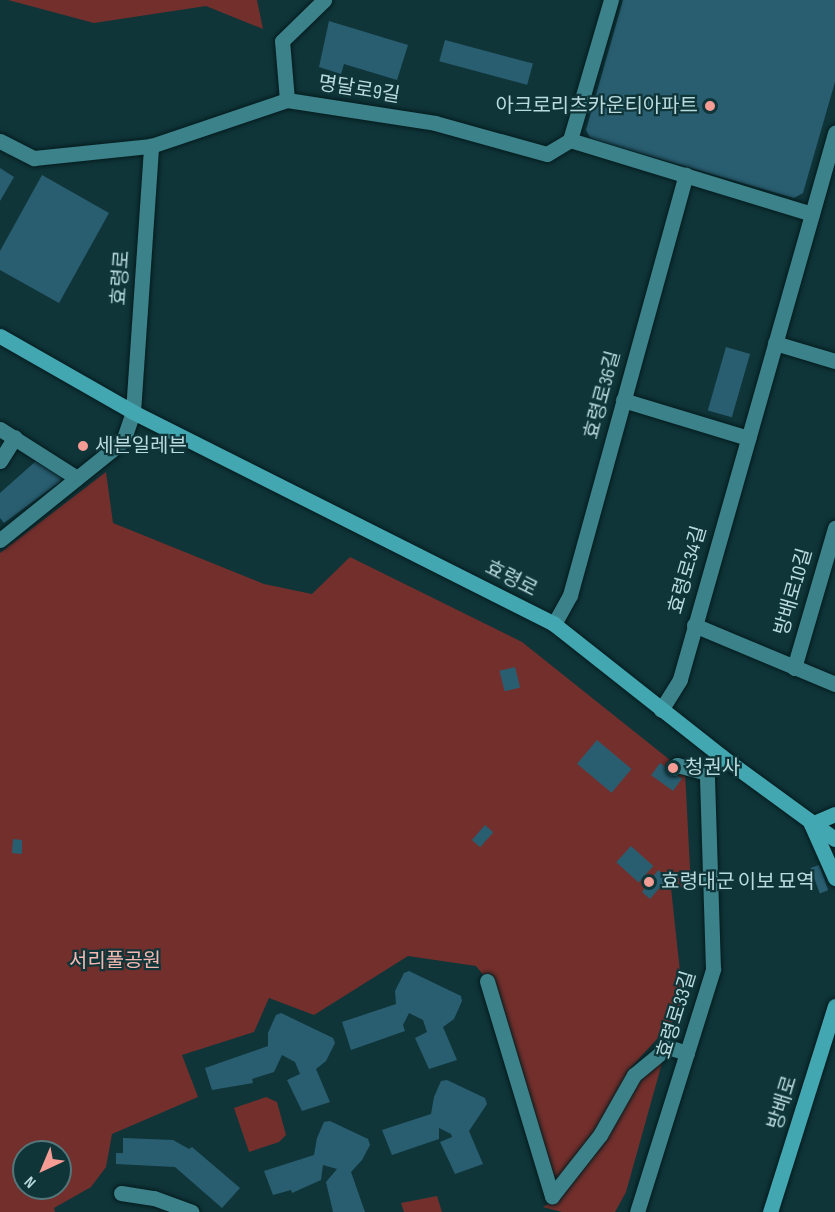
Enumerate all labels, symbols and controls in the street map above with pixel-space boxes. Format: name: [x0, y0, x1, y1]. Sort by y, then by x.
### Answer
street label: 명달로9길: [316, 72, 402, 108]
place label: 아크로리츠카운티아파트: [496, 94, 698, 118]
marker: 아크로리츠카운티아파트: [703, 99, 717, 113]
street label: 효령로: [107, 250, 135, 306]
street label: 효령로36길: [580, 348, 626, 442]
place label: 세븐일레븐: [95, 434, 187, 458]
marker: 세븐일레븐: [76, 439, 90, 453]
street label: 효령로34길: [664, 523, 712, 617]
street label: 방배로10길: [770, 546, 818, 638]
street label: 효령로: [481, 556, 541, 602]
place label: 청권사: [685, 756, 740, 780]
marker: 청권사: [666, 761, 680, 775]
place label: 효령대군 이보 묘역: [661, 870, 815, 894]
marker: 효령대군 이보 묘역: [642, 875, 656, 889]
park label: 서리풀공원: [69, 949, 161, 973]
street label: 효령로33길: [652, 968, 702, 1062]
street label: 방배로: [763, 1073, 803, 1133]
north arrow: [12, 1140, 72, 1200]
text: N: [21, 1172, 40, 1192]

